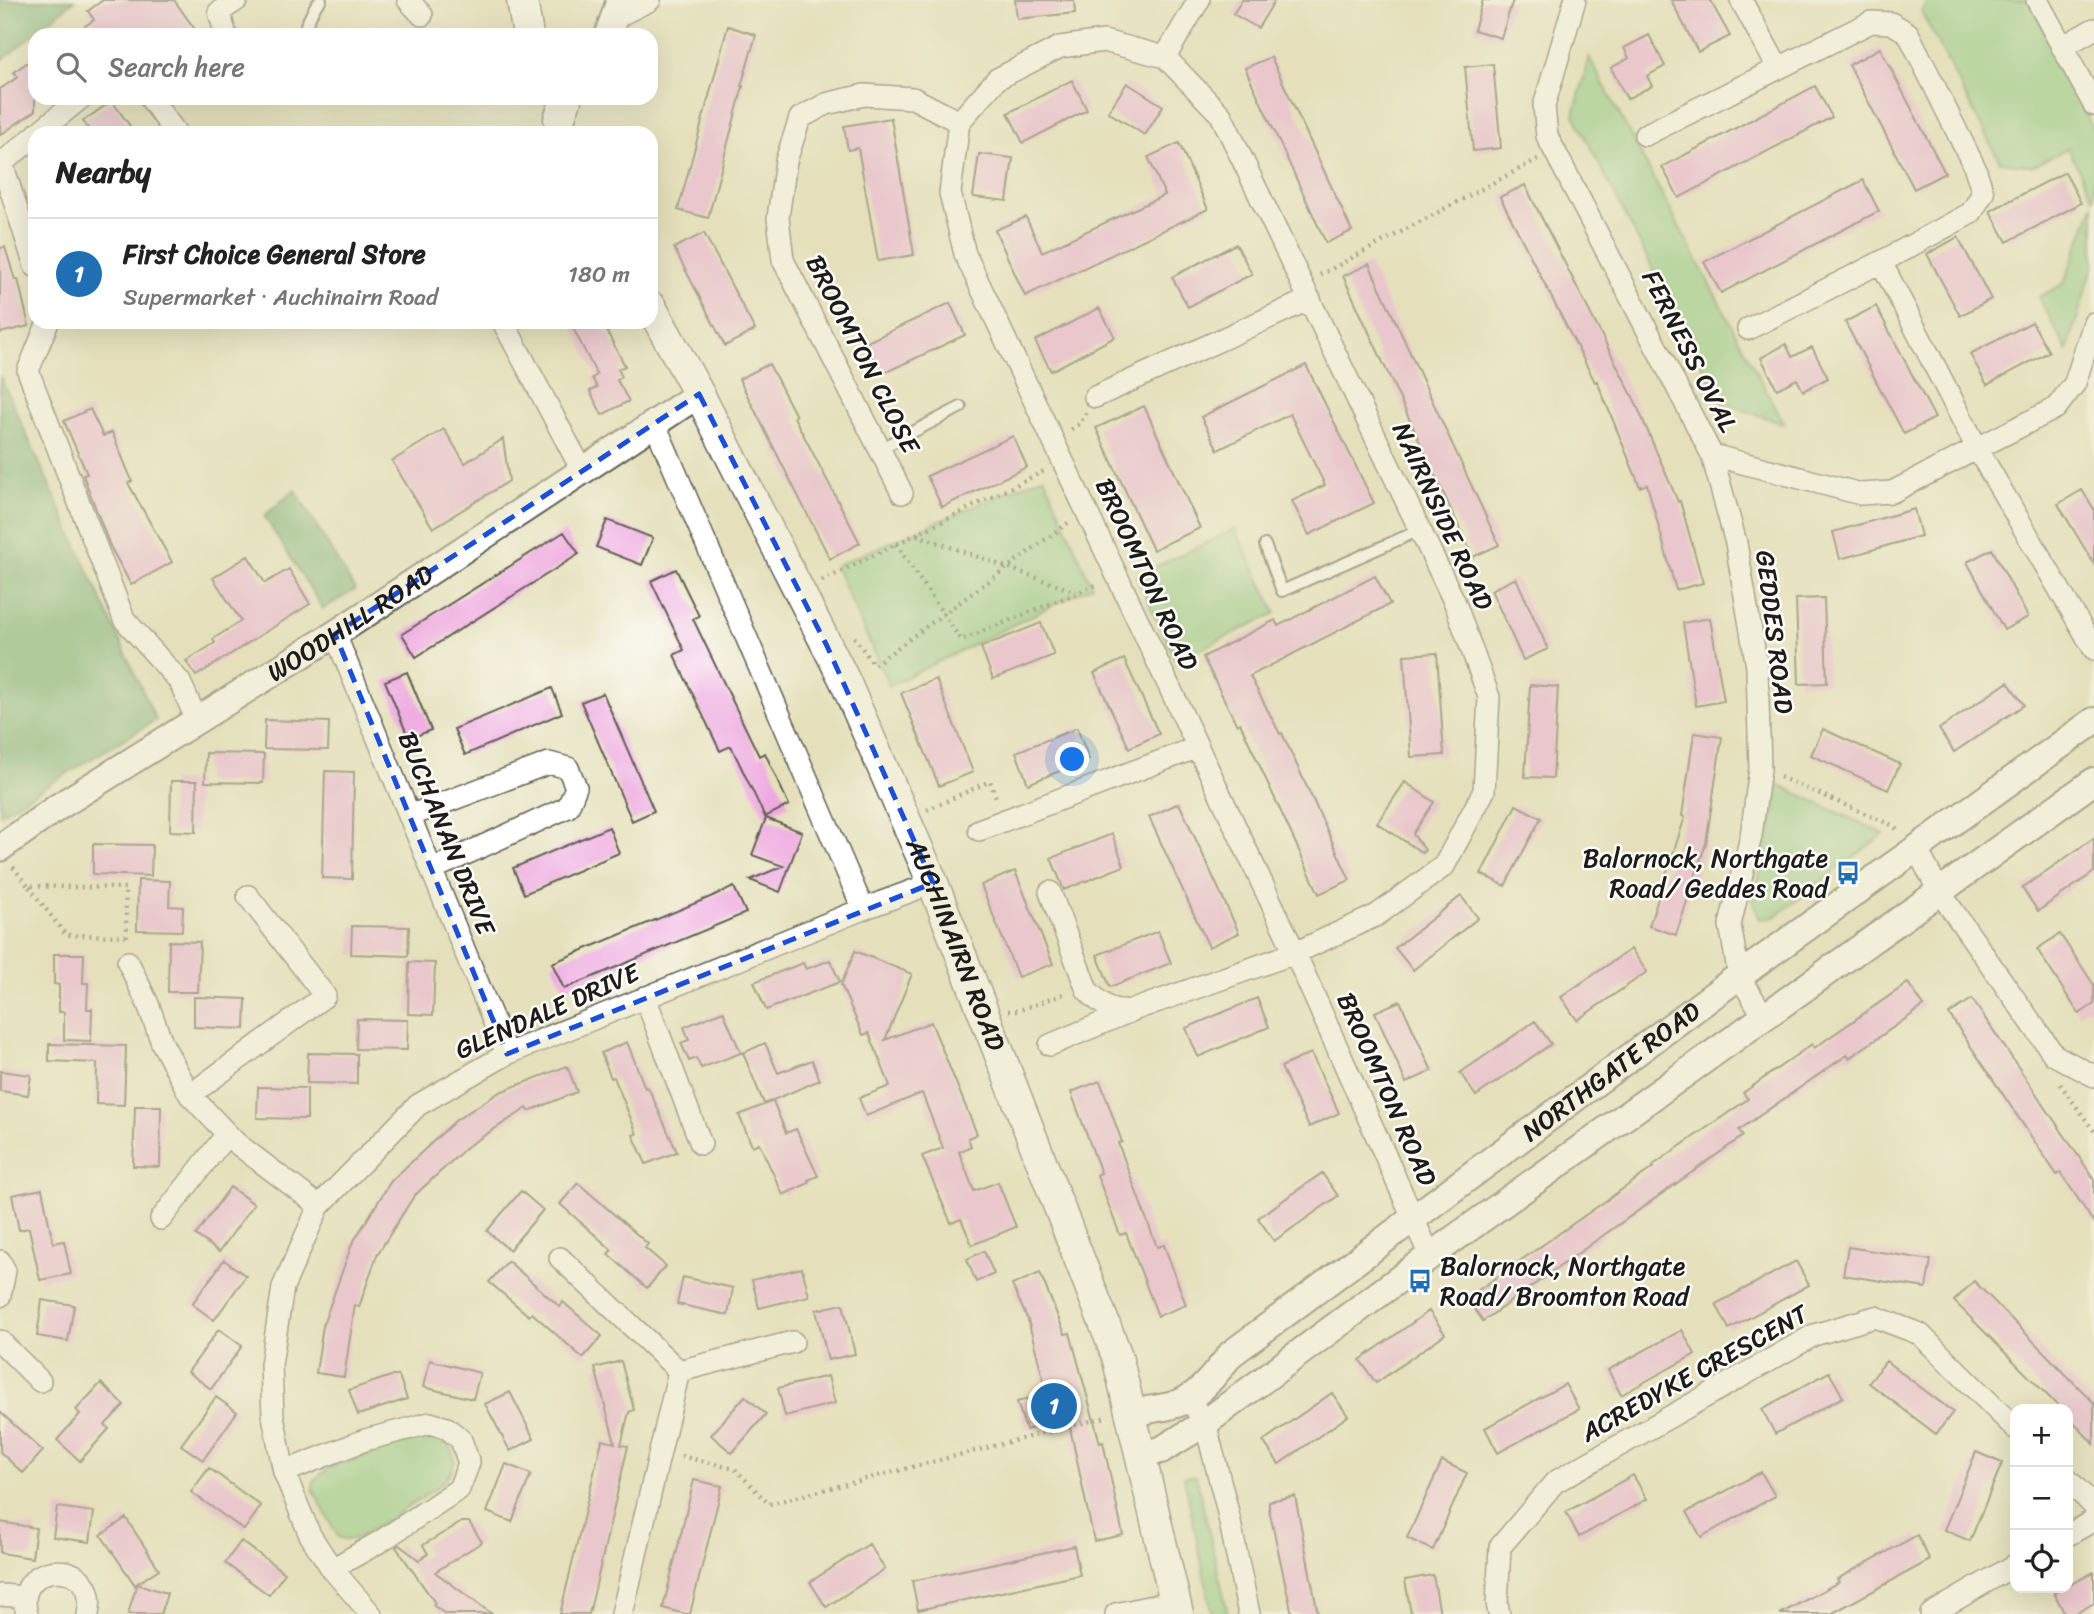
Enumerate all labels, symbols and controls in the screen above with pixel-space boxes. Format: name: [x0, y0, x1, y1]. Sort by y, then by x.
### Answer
search box: [28, 28, 658, 105]
text: Search here: [108, 44, 245, 90]
icon: search: [52, 48, 90, 86]
text: Nearby: [56, 145, 151, 199]
text: First Choice General Store: [123, 231, 426, 277]
street label: BROOMTON CLOSE: [793, 246, 934, 463]
text: 1: [74, 254, 84, 295]
text: 180 m: [568, 254, 630, 295]
street label: FERNESS OVAL: [1629, 261, 1751, 441]
text: Supermarket · Auchinairn Road: [123, 277, 438, 318]
street label: NAIRNSIDE ROAD: [1379, 414, 1507, 618]
street label: BROOMTON ROAD: [1082, 470, 1212, 678]
street label: GEDDES ROAD: [1742, 548, 1808, 717]
street label: WOODHILL ROAD: [257, 552, 443, 694]
street label: BUCHANAN DRIVE: [385, 724, 509, 943]
your location: [1055, 742, 1089, 776]
street label: AUCHINAIRN ROAD: [892, 829, 1019, 1058]
place label: Balornock, Northgate Road/ Geddes Road: [1583, 835, 1830, 911]
bus stop icon: Balornock, Northgate Road/ Geddes Road: [1834, 859, 1862, 887]
street label: GLENDALE DRIVE: [447, 949, 648, 1072]
street label: BROOMTON ROAD: [1324, 985, 1451, 1194]
street label: NORTHGATE ROAD: [1511, 989, 1711, 1154]
place label: Balornock, Northgate Road/ Broomton Road: [1440, 1243, 1691, 1319]
bus stop icon: Balornock, Northgate Road/ Broomton Road: [1406, 1267, 1434, 1295]
street label: ACREDYKE CRESCENT: [1571, 1290, 1818, 1455]
pin: 1: [1031, 1380, 1077, 1432]
map controls: [2010, 1404, 2073, 1593]
button: +: [2010, 1404, 2073, 1467]
button: −: [2010, 1467, 2073, 1530]
button: locate: [2010, 1530, 2073, 1593]

